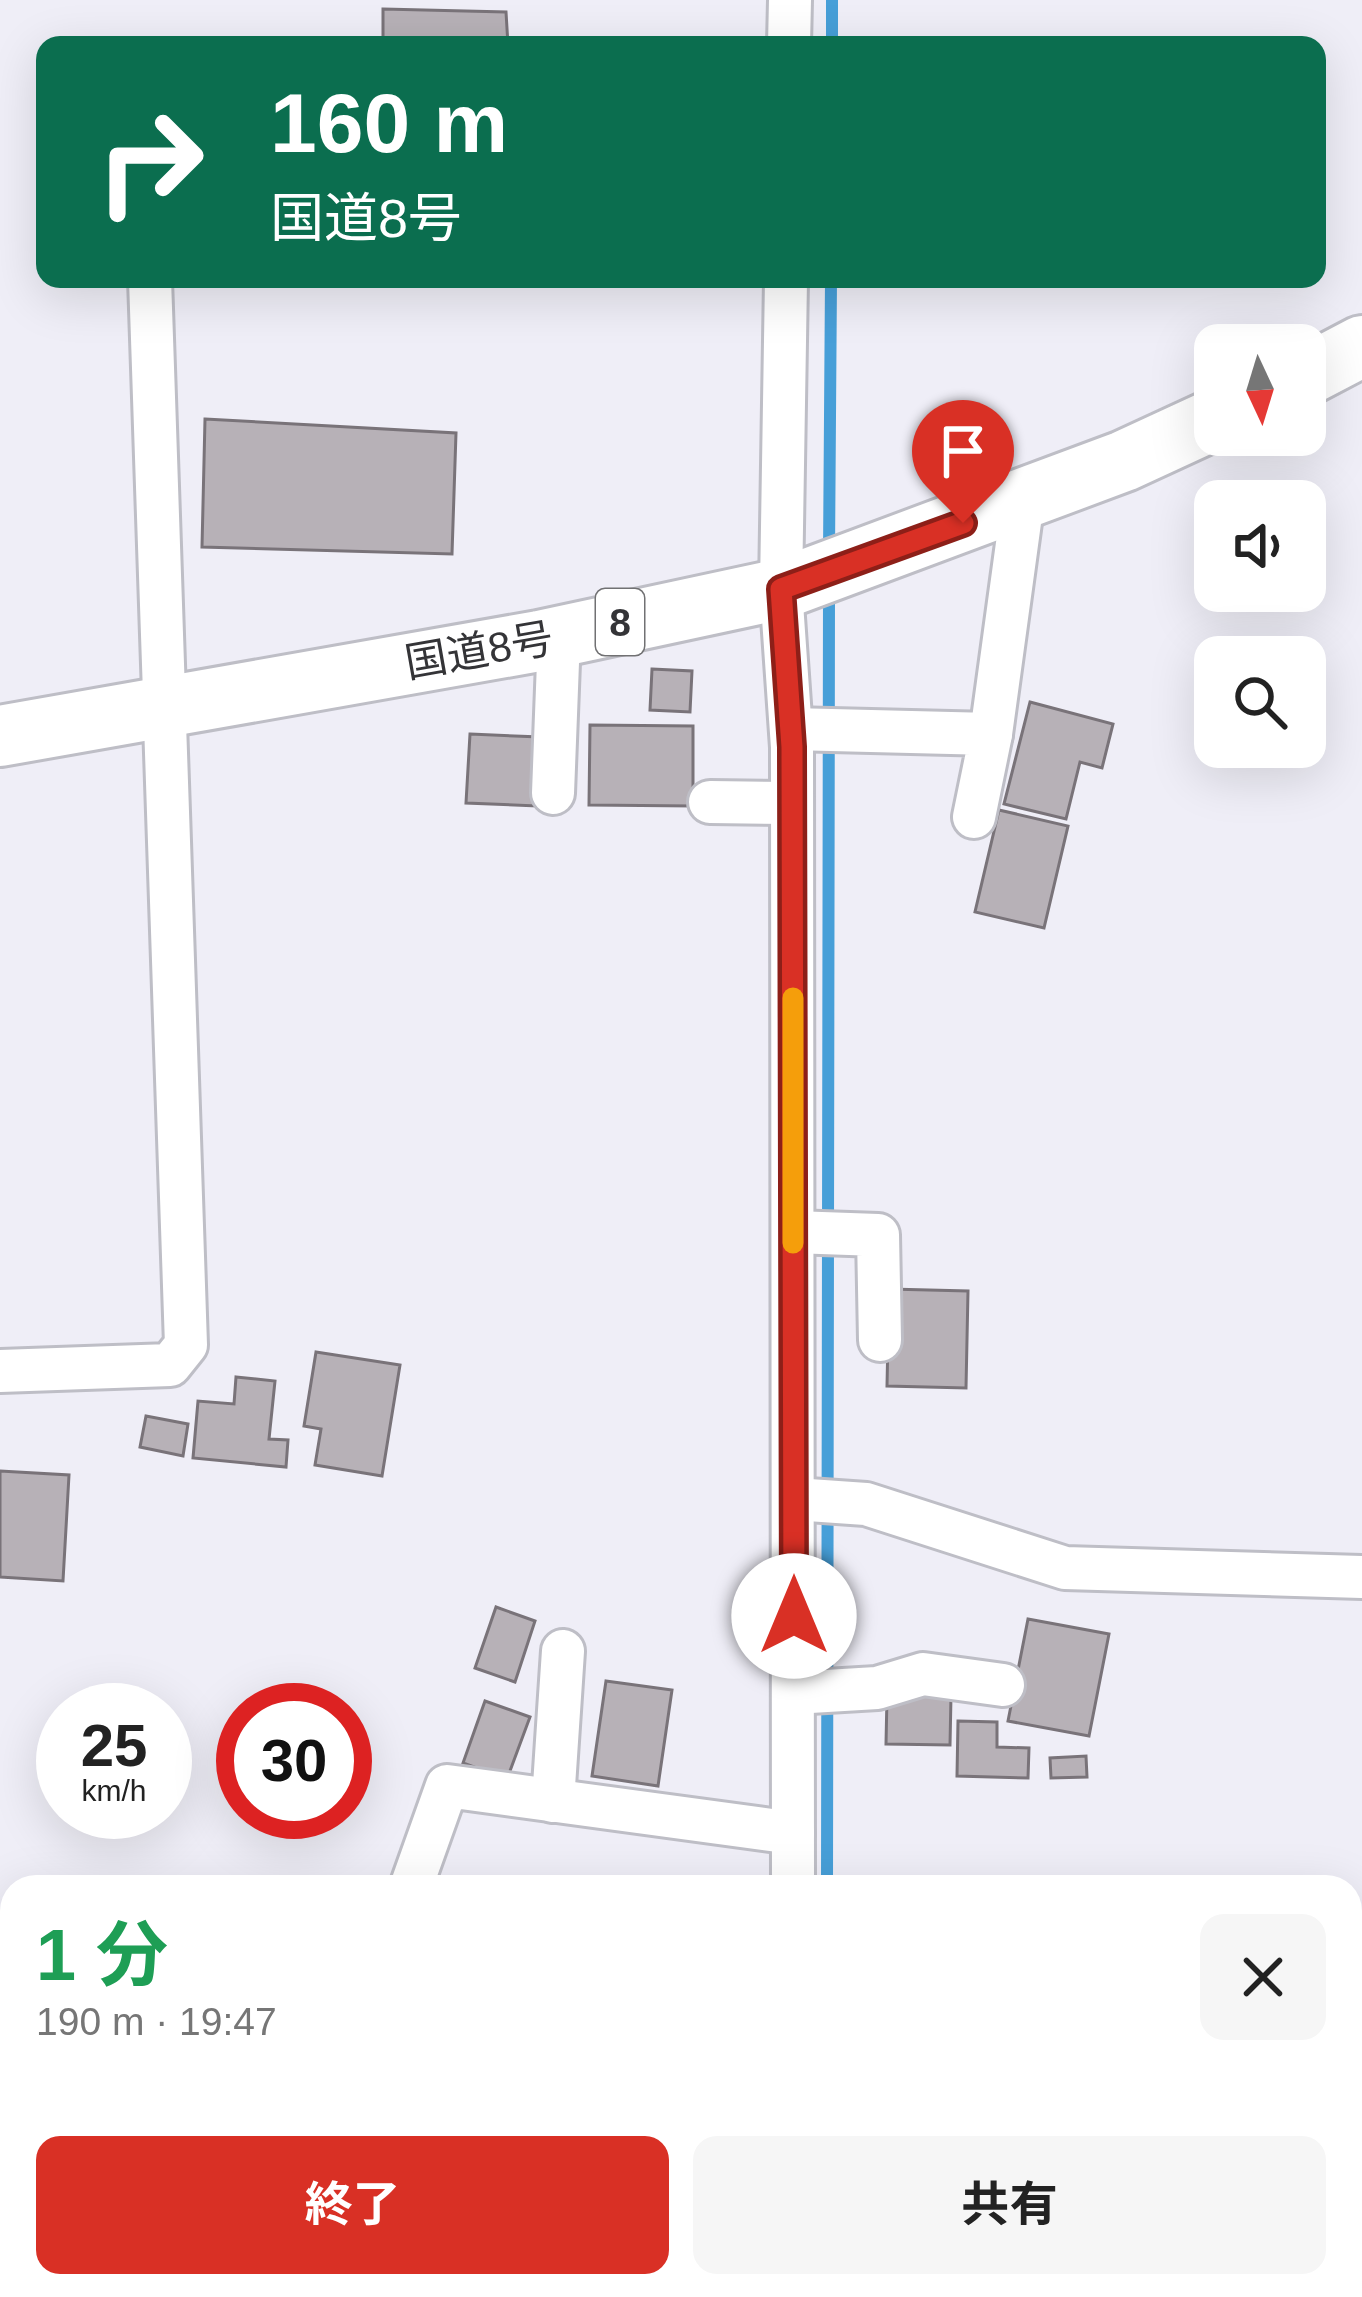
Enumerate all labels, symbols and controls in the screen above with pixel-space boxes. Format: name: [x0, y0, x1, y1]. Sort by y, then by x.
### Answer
text: 160 m: [270, 76, 508, 170]
icon: right: [72, 84, 228, 240]
text: 国道8号: [270, 188, 462, 248]
north arrow: [1194, 324, 1326, 456]
map controls: [1194, 324, 1326, 768]
pin: [912, 400, 1014, 523]
icon: arrive: [930, 418, 996, 484]
button: sound: [1194, 480, 1326, 612]
road number: 8: [596, 589, 644, 655]
street label: 国道8号: [401, 614, 557, 687]
button: search: [1194, 636, 1326, 768]
position arrow: [731, 1553, 857, 1679]
speed limit sign: 30: [216, 1683, 372, 1839]
text: 25: [81, 1712, 147, 1779]
text: km/h: [81, 1774, 147, 1807]
button: close: [1200, 1914, 1326, 2040]
text: 1 分: [36, 1915, 168, 1995]
text: 190 m · 19:47: [36, 2000, 277, 2043]
button: 終了: [36, 2136, 669, 2274]
button: 共有: [693, 2136, 1326, 2274]

